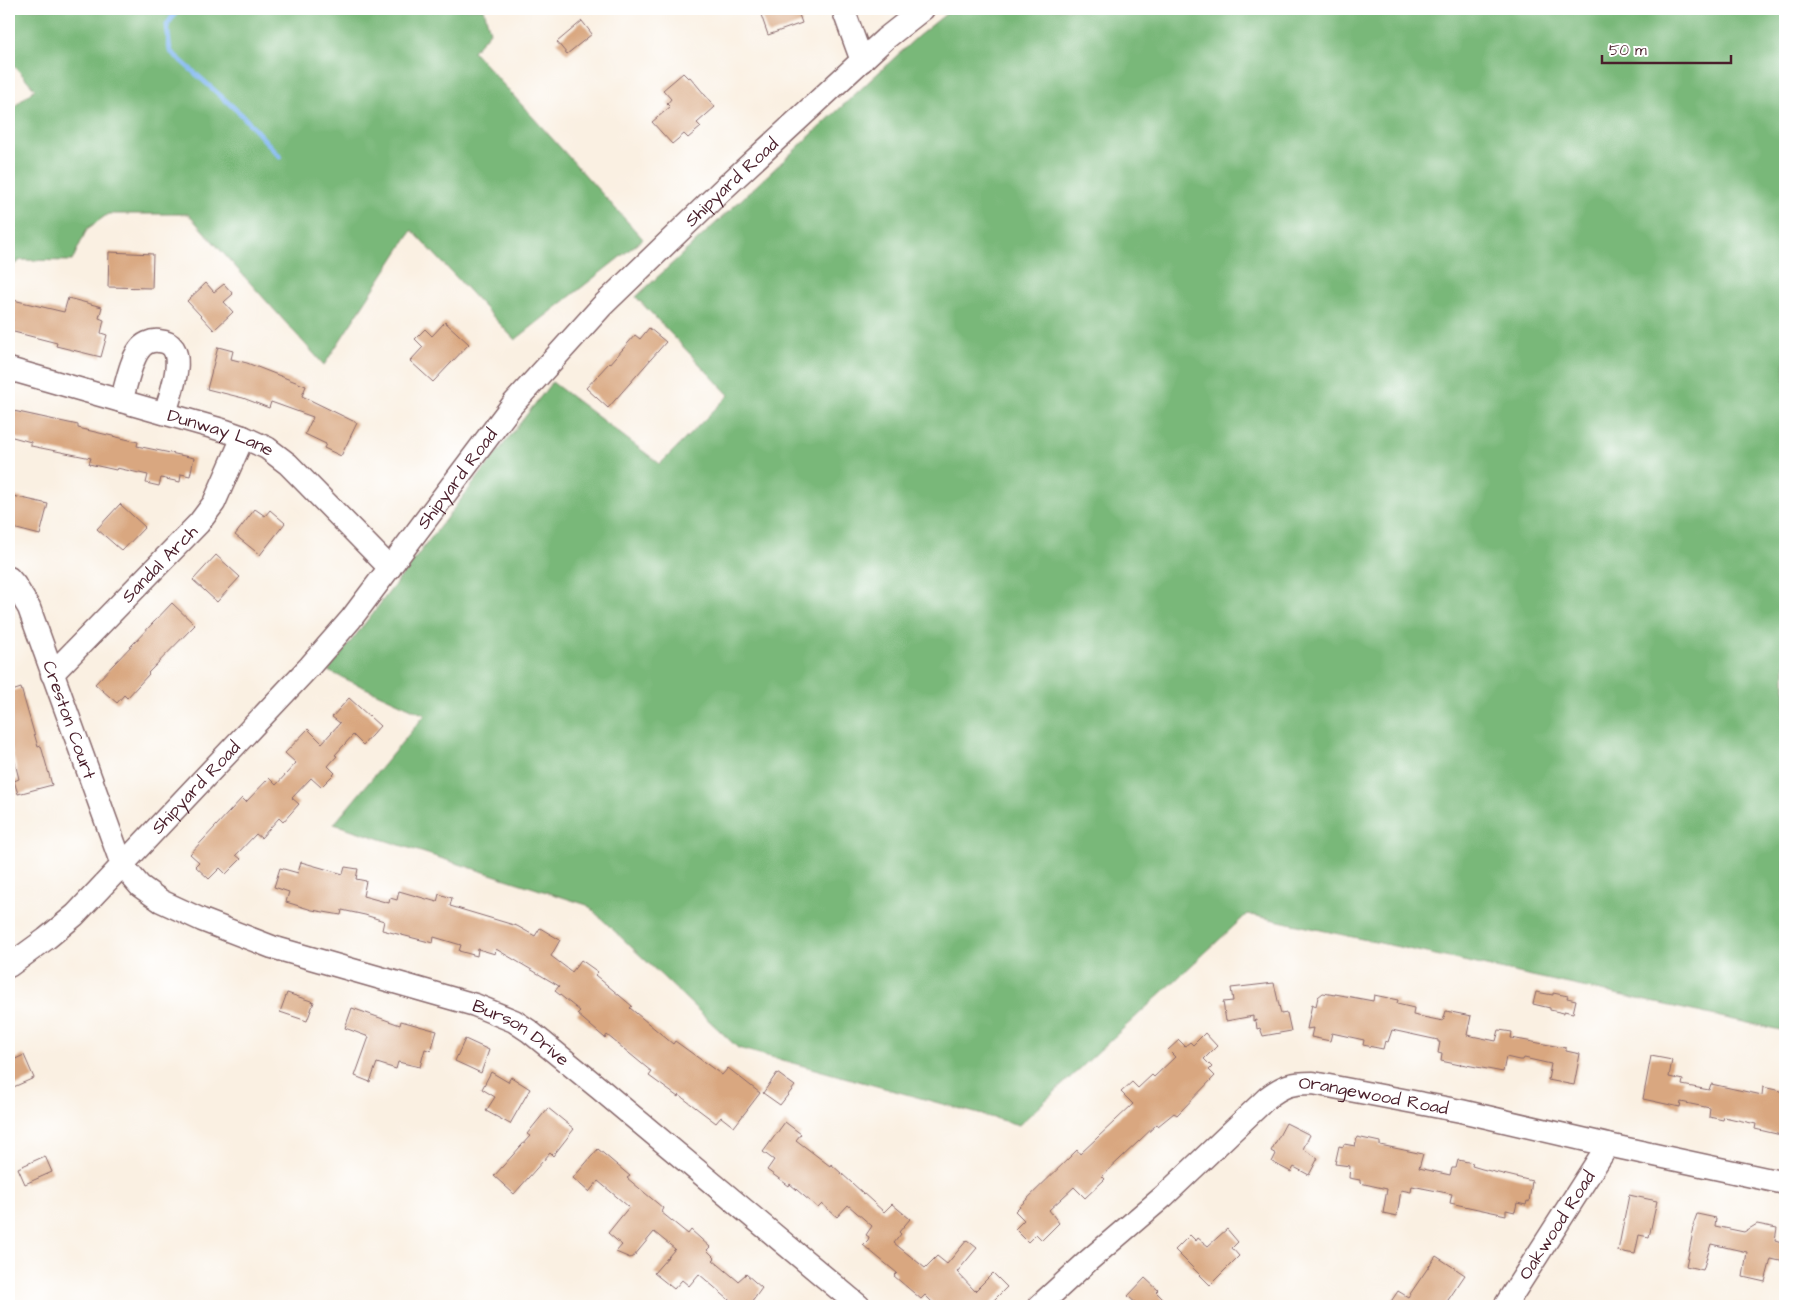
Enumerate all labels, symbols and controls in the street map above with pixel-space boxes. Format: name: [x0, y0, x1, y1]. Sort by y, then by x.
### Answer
scale bar: [1602, 32, 1730, 64]
text: 50 m: [1609, 40, 1647, 61]
street label: Shipyard Road: [679, 132, 784, 233]
street label: Dunway Lane: [165, 403, 280, 462]
street label: Shipyard Road: [411, 423, 503, 534]
street label: Sandal Arch: [116, 519, 204, 609]
street label: Creston Court: [36, 657, 102, 783]
street label: Shipyard Road: [146, 735, 246, 840]
street label: Burson Drive: [469, 993, 575, 1072]
street label: Orangewood Road: [1298, 1071, 1450, 1121]
street label: Oakwood Road: [1513, 1166, 1601, 1285]

